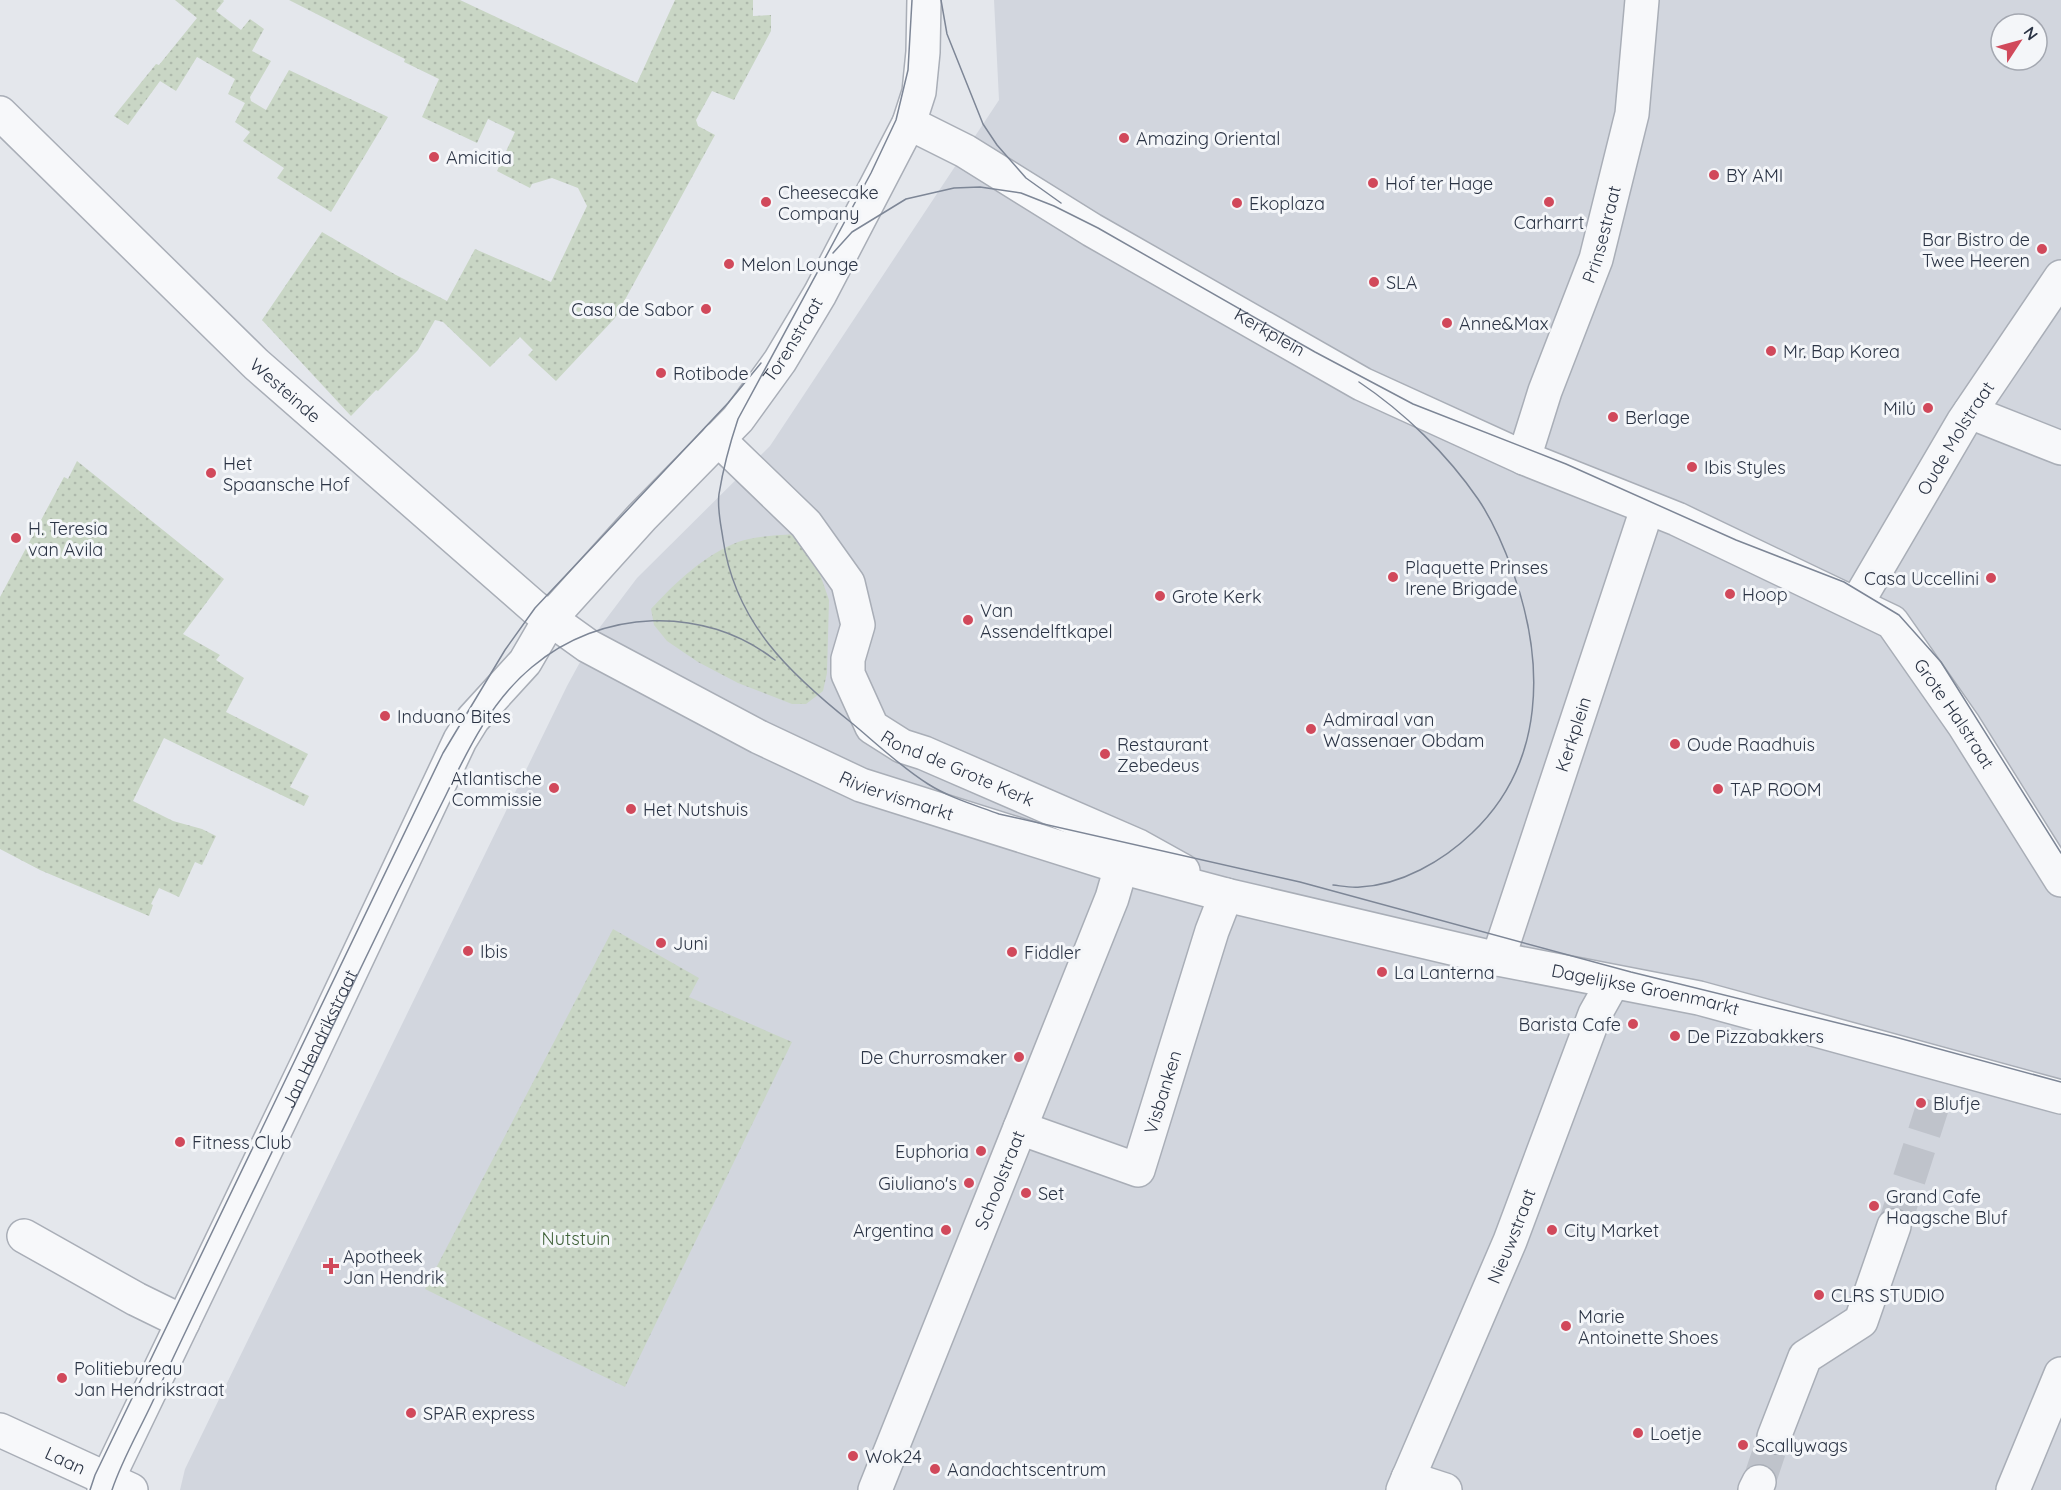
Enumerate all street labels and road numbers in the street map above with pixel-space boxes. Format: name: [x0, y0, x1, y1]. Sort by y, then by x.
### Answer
street label: Prinsestraat: [1576, 183, 1625, 286]
street label: Torenstraat: [757, 292, 827, 386]
street label: Kerkplein: [1230, 302, 1309, 361]
street label: Westeinde: [245, 353, 326, 427]
street label: Oude Molstraat: [1911, 377, 1999, 499]
street label: Grote Halstraat: [1909, 654, 2000, 773]
street label: Kerkplein: [1549, 693, 1596, 775]
street label: Rond de Grote Kerk: [877, 724, 1038, 811]
street label: Riviervismarkt: [836, 765, 957, 825]
street label: Dagelijkse Groenmarkt: [1550, 958, 1742, 1020]
street label: Jan Hendrikstraat: [276, 966, 362, 1112]
street label: Visbanken: [1138, 1047, 1186, 1137]
street label: Schoolstraat: [969, 1127, 1029, 1233]
street label: Nieuwstraat: [1482, 1185, 1540, 1287]
street label: Laan: [42, 1441, 89, 1479]

